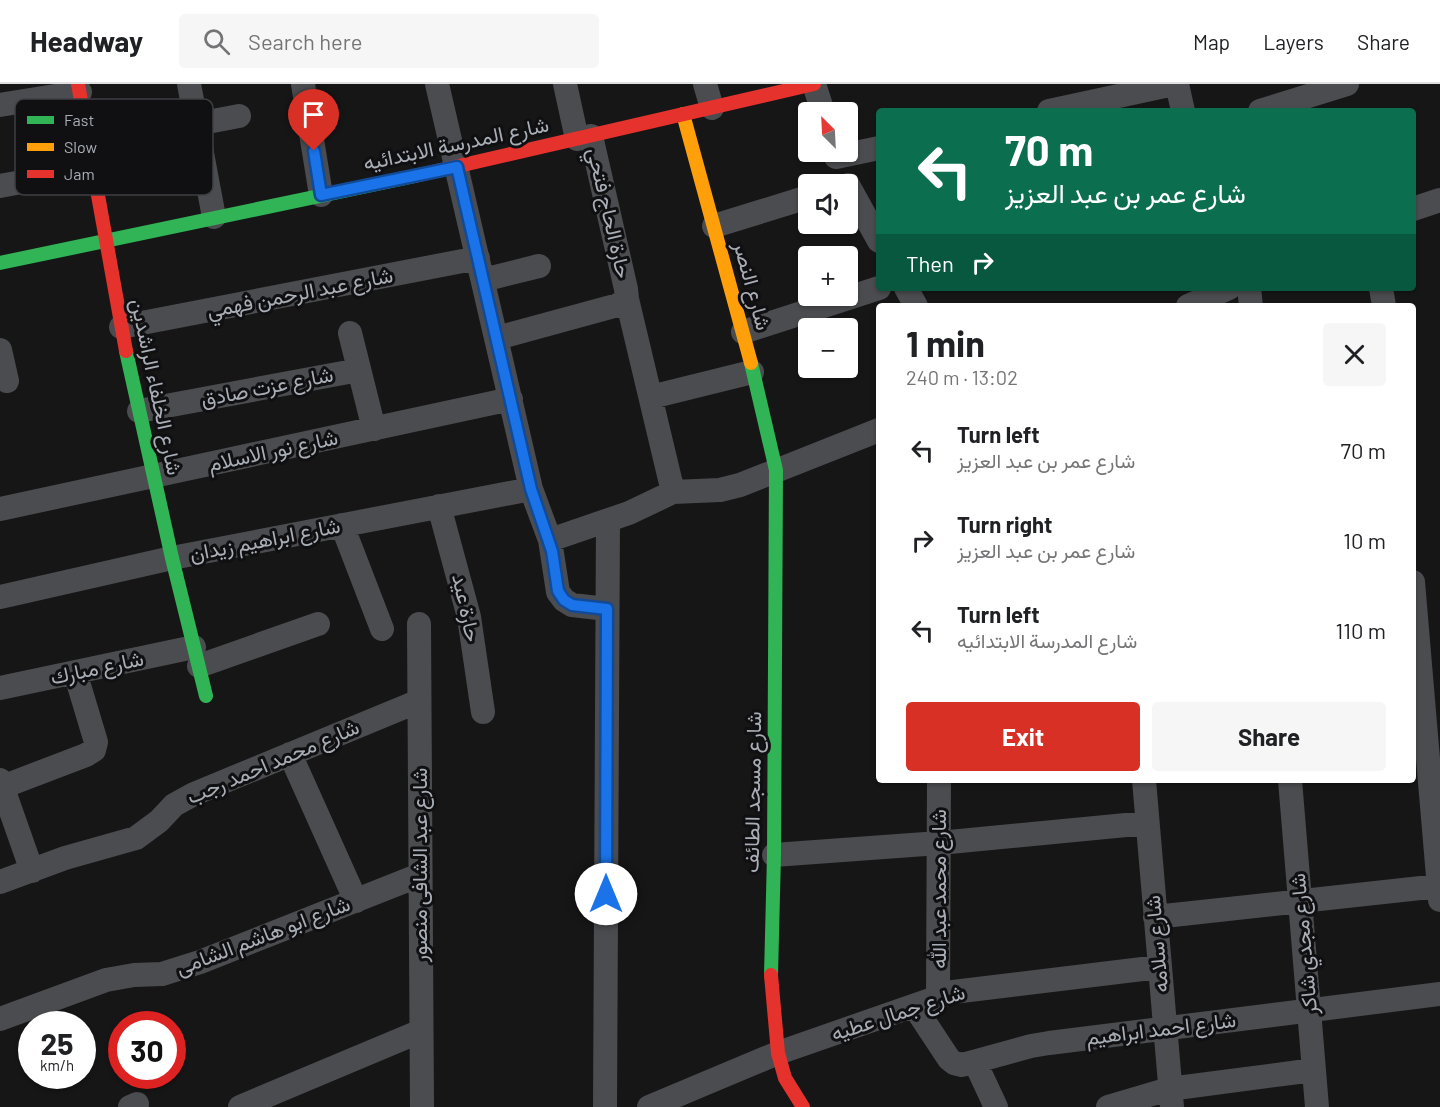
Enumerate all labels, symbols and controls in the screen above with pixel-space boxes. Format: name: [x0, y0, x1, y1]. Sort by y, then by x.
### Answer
search box: [179, 14, 599, 68]
text: Headway: [30, 24, 143, 58]
icon: search: [200, 25, 233, 58]
text: Search here: [248, 28, 362, 54]
text: Map: [1193, 29, 1230, 54]
text: Layers: [1263, 29, 1324, 54]
text: Share: [1357, 29, 1410, 54]
pin: [288, 89, 339, 151]
icon: arrive: [297, 98, 330, 131]
legend: [15, 99, 213, 195]
north arrow: [798, 102, 858, 162]
map controls: [798, 102, 858, 378]
text: Fast: [64, 110, 94, 129]
street label: شارع المدرسة الابتدائيه: [361, 111, 551, 177]
text: 70 m: [1005, 124, 1093, 174]
icon: left: [906, 132, 984, 210]
text: Slow: [64, 137, 97, 156]
street label: حارة الحاج فتحي: [577, 145, 638, 282]
text: Jam: [64, 164, 95, 183]
button: sound: [798, 174, 858, 234]
text: شارع عمر بن عبد العزيز: [1005, 176, 1246, 208]
street label: شارع النصر: [726, 238, 777, 333]
button: +: [798, 246, 858, 306]
icon: right: [966, 246, 999, 279]
text: Then: [906, 250, 954, 276]
street label: شارع عبد الرحمن فهمي: [205, 261, 396, 328]
street label: شارع الخلفاء الراشدين: [124, 296, 188, 478]
button: −: [798, 318, 858, 378]
text: 1 min: [906, 321, 985, 364]
button: close: [1323, 323, 1386, 386]
street label: شارع عزت صادق: [199, 360, 335, 414]
text: 240 m · 13:02: [906, 365, 1018, 389]
text: Turn left: [957, 421, 1040, 447]
street label: شارع نور الاسلام: [206, 424, 340, 478]
icon: left: [906, 434, 939, 467]
text: 70 m: [1341, 437, 1386, 463]
text: شارع عمر بن عبد العزيز: [957, 448, 1135, 472]
text: Turn right: [957, 511, 1052, 537]
street label: شارع ابراهيم زيدان: [187, 512, 343, 568]
icon: right: [906, 524, 939, 557]
text: 10 m: [1343, 527, 1386, 553]
text: شارع عمر بن عبد العزيز: [957, 538, 1135, 562]
street label: حارة عيد: [446, 571, 487, 644]
text: Turn left: [957, 601, 1040, 627]
icon: left: [906, 614, 939, 647]
text: 110 m: [1336, 617, 1386, 643]
text: شارع المدرسة الابتدائيه: [957, 628, 1137, 652]
street label: شارع مبارك: [48, 644, 146, 692]
button: Exit: [906, 702, 1140, 771]
button: Share: [1152, 702, 1386, 771]
street label: شارع مسجد الطائف: [738, 711, 768, 873]
street label: شارع محمد احمد رجب: [182, 713, 364, 811]
street label: شارع عبد الشافى منصور: [406, 768, 434, 963]
street label: شارع محمد عبد الله: [925, 809, 953, 969]
position arrow: [574, 862, 638, 926]
street label: شارع مجدي شاكر: [1284, 872, 1327, 1017]
street label: شارع ابو هاشم الشامى: [172, 890, 354, 982]
street label: شارع سلامه: [1139, 894, 1175, 994]
street label: شارع جمال عطيه: [827, 978, 969, 1048]
street label: شارع احمد ابراهيم: [1084, 1006, 1238, 1052]
speed limit sign: 30: [108, 1011, 186, 1089]
text: 25: [41, 1025, 73, 1061]
text: km/h: [40, 1056, 74, 1074]

